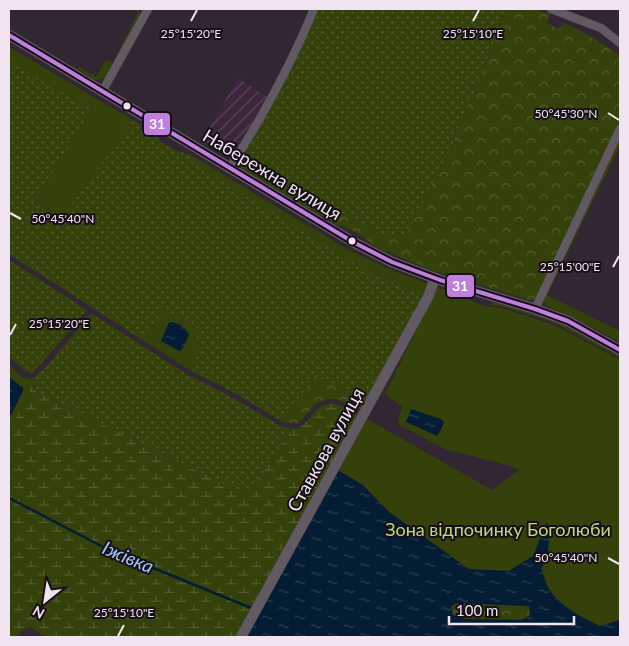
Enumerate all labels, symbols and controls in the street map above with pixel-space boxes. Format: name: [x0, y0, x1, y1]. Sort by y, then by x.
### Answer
text: 25°15'20"E: [161, 26, 221, 41]
text: 25°15'10"E: [443, 26, 503, 41]
unlabelled marker: [122, 101, 132, 111]
text: 50°45'30"N: [535, 106, 597, 121]
line badge: 31: [143, 112, 171, 136]
text: 31: [149, 115, 165, 132]
street label: Набережна вулиця: [199, 124, 346, 224]
text: 50°45'40"N: [32, 211, 94, 226]
unlabelled marker: [347, 236, 357, 246]
text: 25°15'00"E: [540, 259, 600, 274]
line badge: 31: [446, 274, 475, 298]
text: 31: [452, 277, 468, 294]
text: 25°15'20"E: [29, 316, 89, 331]
street label: Ставкова вулиця: [282, 384, 368, 515]
park label: Зона відпочинку Боголюби: [385, 518, 611, 540]
water label: Іжівка: [99, 536, 157, 578]
text: 50°45'40"N: [535, 550, 597, 565]
north arrow: [20, 576, 70, 626]
scale bar: [449, 594, 574, 626]
text: 100 m: [456, 601, 498, 619]
text: N: [29, 603, 47, 623]
text: 25°15'10"E: [94, 605, 154, 620]

